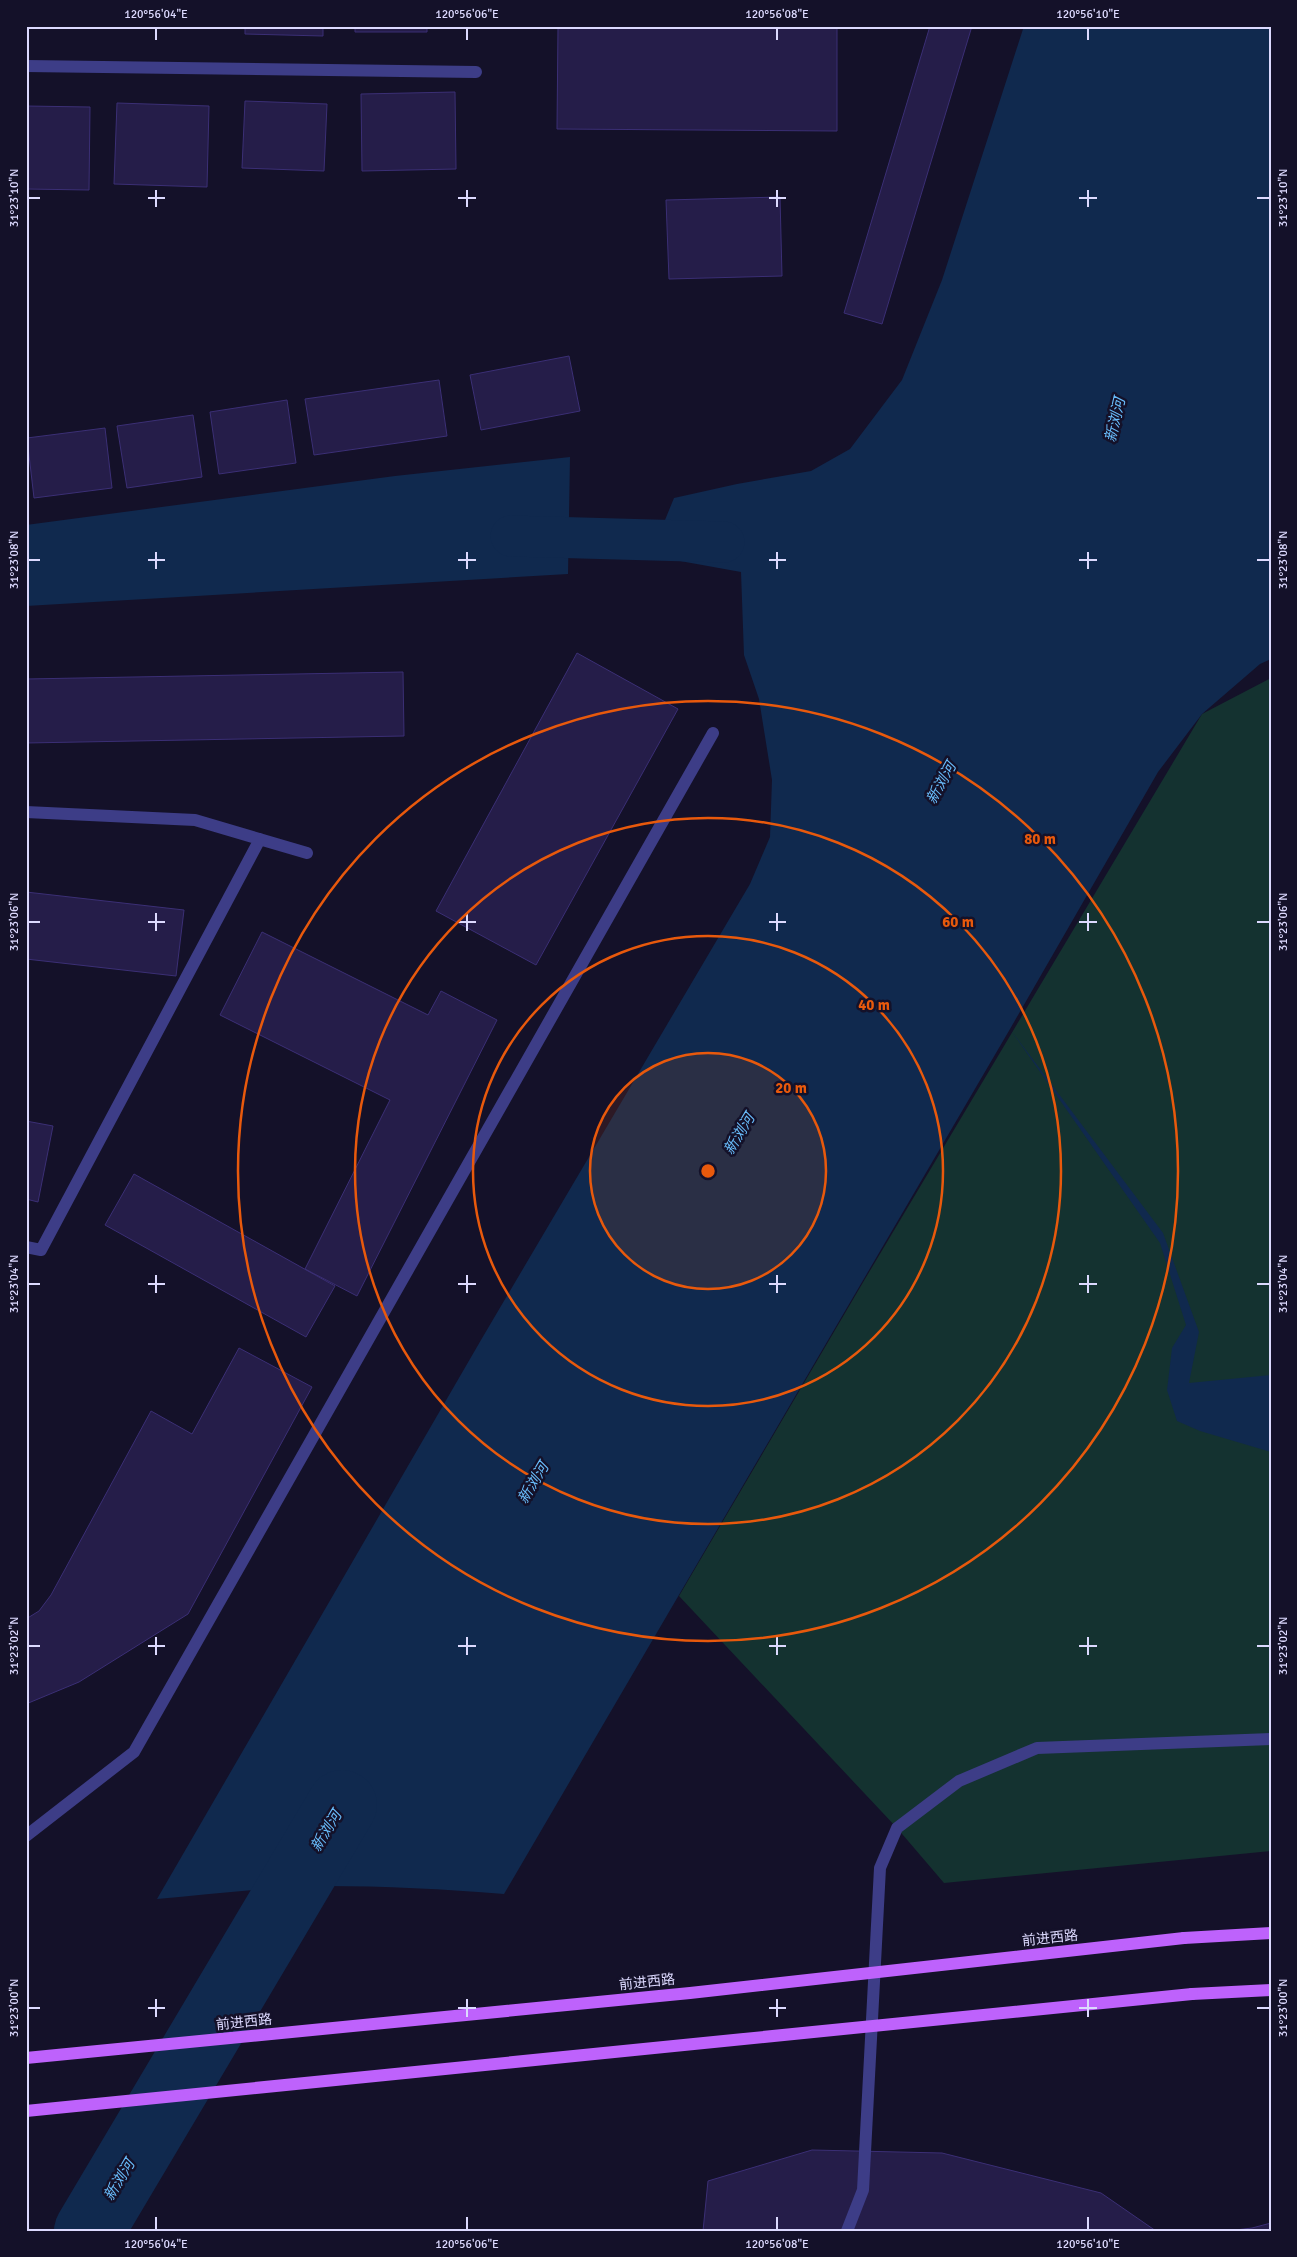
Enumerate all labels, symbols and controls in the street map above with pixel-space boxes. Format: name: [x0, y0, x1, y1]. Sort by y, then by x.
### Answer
text: 120°56'04"E: [124, 7, 188, 22]
text: 120°56'06"E: [435, 7, 499, 22]
text: 120°56'08"E: [745, 7, 809, 22]
text: 120°56'10"E: [1056, 7, 1120, 22]
text: 31°23'10"N: [7, 169, 22, 227]
text: 31°23'10"N: [1276, 169, 1291, 227]
water label: 新浏河: [1101, 393, 1130, 444]
text: 31°23'08"N: [7, 531, 22, 589]
text: 31°23'08"N: [1276, 531, 1291, 589]
water label: 新浏河: [922, 756, 961, 807]
text: 80 m: [1024, 830, 1056, 848]
text: 31°23'06"N: [7, 893, 22, 951]
text: 31°23'06"N: [1276, 893, 1291, 951]
text: 60 m: [942, 913, 974, 931]
text: 40 m: [858, 996, 890, 1014]
text: 20 m: [775, 1079, 807, 1097]
water label: 新浏河: [720, 1108, 760, 1158]
centre of rings: [699, 1162, 717, 1180]
text: 31°23'04"N: [7, 1255, 22, 1313]
text: 31°23'04"N: [1276, 1255, 1291, 1313]
water label: 新浏河: [514, 1457, 554, 1507]
text: 31°23'02"N: [7, 1617, 22, 1675]
text: 31°23'02"N: [1276, 1617, 1291, 1675]
water label: 新浏河: [307, 1805, 347, 1855]
street label: 前进西路: [1021, 1927, 1079, 1949]
street label: 前进西路: [618, 1971, 676, 1993]
text: 31°23'00"N: [7, 1979, 22, 2037]
text: 31°23'00"N: [1276, 1979, 1291, 2037]
street label: 前进西路: [215, 2011, 273, 2033]
water label: 新浏河: [100, 2154, 140, 2204]
text: 120°56'04"E: [124, 2237, 188, 2252]
text: 120°56'06"E: [435, 2237, 499, 2252]
text: 120°56'08"E: [745, 2237, 809, 2252]
text: 120°56'10"E: [1056, 2237, 1120, 2252]

